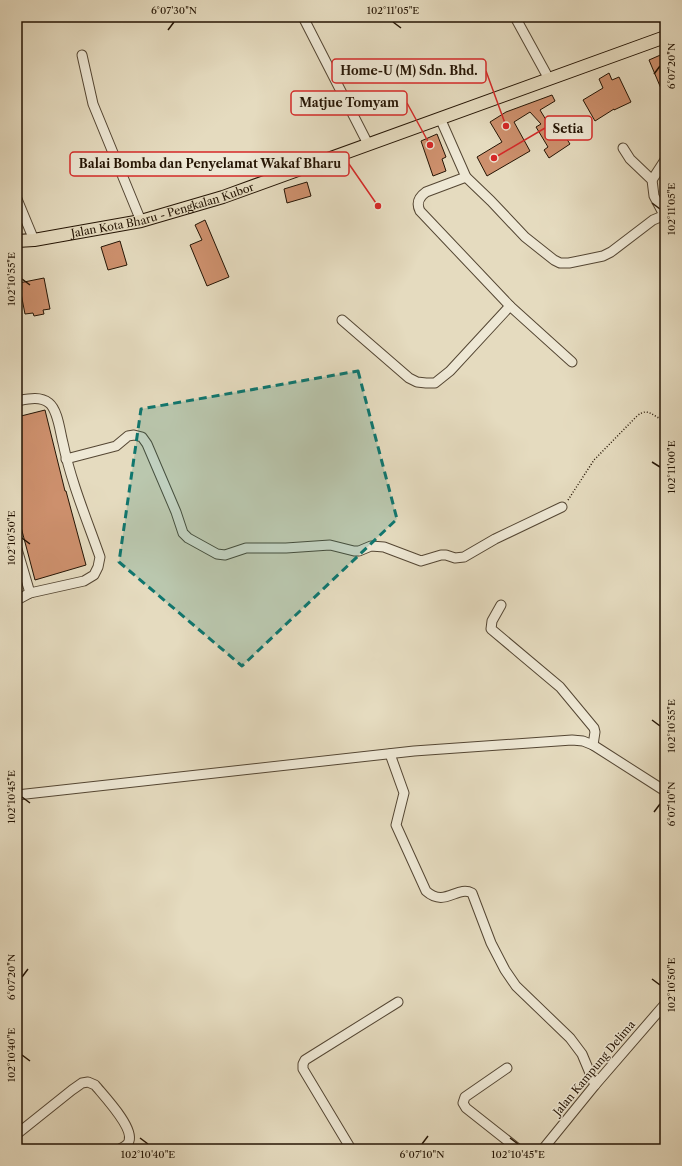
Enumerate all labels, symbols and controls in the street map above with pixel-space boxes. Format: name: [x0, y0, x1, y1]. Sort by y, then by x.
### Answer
text: 6°07'30"N: [151, 4, 197, 17]
text: 102°11'05"E: [367, 4, 419, 17]
text: 6°07'20"N: [665, 43, 678, 89]
callout: Home-U (M) Sdn. Bhd.: [332, 59, 486, 83]
text: Home-U (M) Sdn. Bhd.: [340, 63, 478, 78]
callout: Matjue Tomyam: [291, 91, 407, 115]
text: Matjue Tomyam: [299, 95, 399, 110]
callout: Setia: [545, 116, 592, 140]
text: Setia: [553, 121, 584, 136]
callout: Balai Bomba dan Penyelamat Wakaf Bharu: [70, 152, 349, 176]
text: Balai Bomba dan Penyelamat Wakaf Bharu: [79, 156, 341, 171]
street label: Jalan Kota Bharu - Pengkalan Kubor: [68, 179, 256, 241]
text: 102°11'05"E: [665, 183, 678, 235]
text: 102°10'55"E: [5, 252, 18, 306]
text: 102°11'00"E: [665, 440, 678, 494]
text: 102°10'50"E: [5, 511, 18, 565]
text: 102°10'55"E: [665, 699, 678, 753]
text: 102°10'45"E: [5, 770, 18, 824]
text: 6°07'10"N: [665, 782, 678, 826]
text: 6°07'20"N: [5, 954, 18, 1000]
text: 102°10'50"E: [665, 958, 678, 1012]
street label: Jalan Kampung Delima: [549, 1017, 638, 1120]
text: 102°10'40"E: [5, 1028, 18, 1082]
text: 102°10'40"E: [121, 1148, 175, 1161]
text: 6°07'10"N: [400, 1148, 444, 1161]
text: 102°10'45"E: [491, 1148, 545, 1161]

